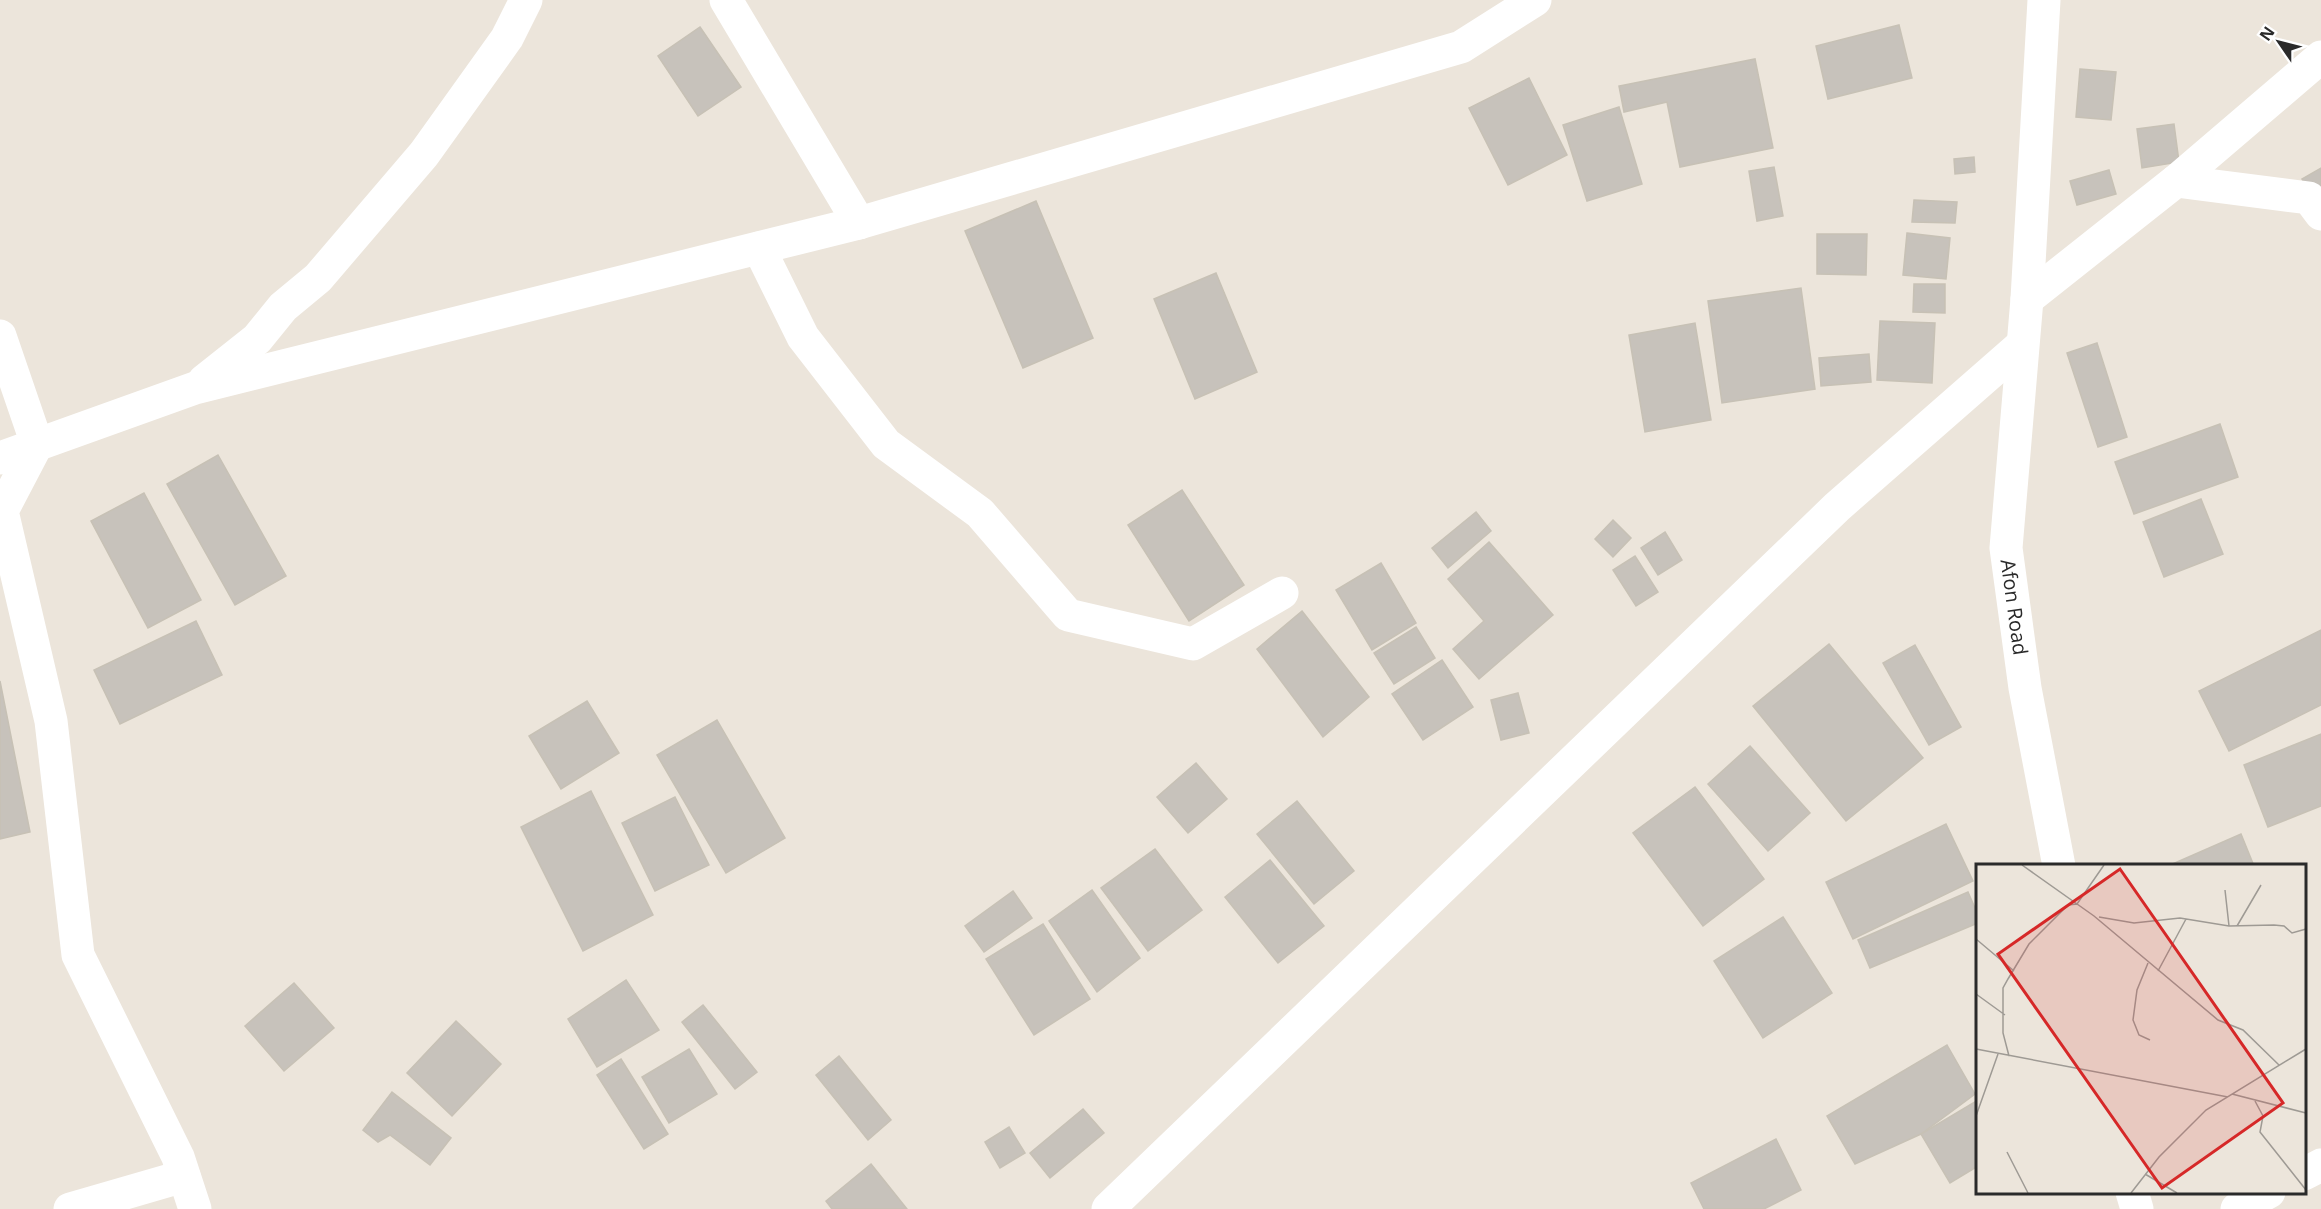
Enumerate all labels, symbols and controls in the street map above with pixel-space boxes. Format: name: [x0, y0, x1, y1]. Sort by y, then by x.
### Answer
north arrow: [2249, 12, 2309, 72]
text: N: [2254, 22, 2279, 45]
street label: Afon Road: [1995, 557, 2034, 657]
inset map: [1976, 864, 2306, 1194]

